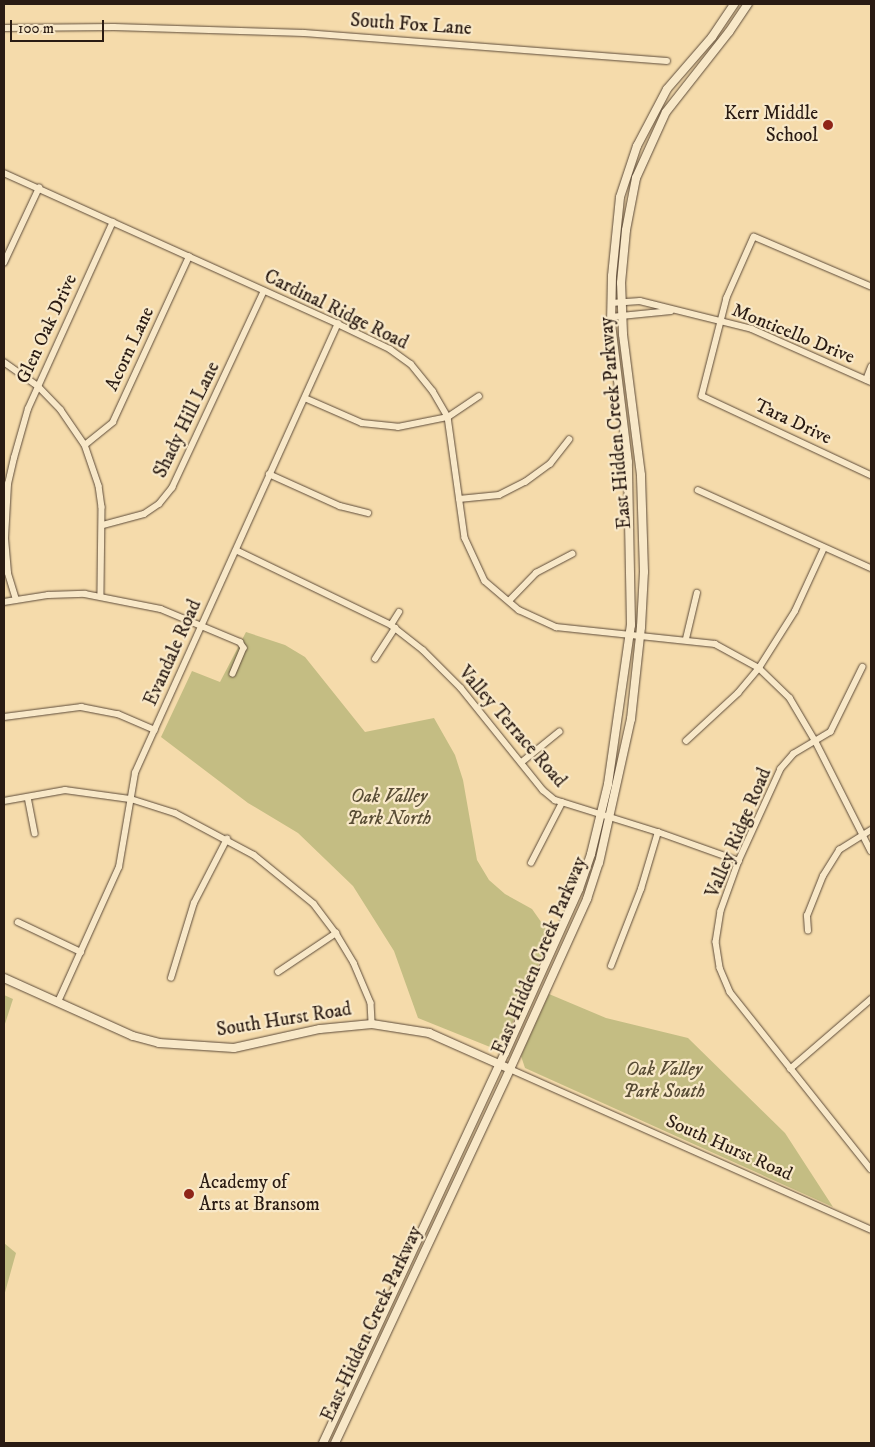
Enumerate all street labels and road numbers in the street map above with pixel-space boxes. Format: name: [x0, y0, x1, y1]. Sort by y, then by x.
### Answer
street label: South Fox Lane: [350, 9, 472, 41]
street label: Cardinal Ridge Road: [260, 265, 412, 355]
street label: Glen Oak Drive: [12, 271, 82, 387]
street label: Monticello Drive: [728, 299, 858, 369]
street label: Acorn Lane: [101, 303, 159, 395]
street label: East Hidden Creek Parkway: [595, 316, 637, 530]
street label: Shady Hill Lane: [149, 358, 225, 482]
street label: Tara Drive: [751, 394, 835, 450]
street label: Evandale Road: [139, 596, 207, 710]
street label: Valley Terrace Road: [453, 662, 571, 792]
street label: Valley Ridge Road: [701, 765, 777, 901]
street label: East Hidden Creek Parkway: [488, 853, 592, 1059]
street label: South Hurst Road: [215, 998, 353, 1042]
street label: South Hurst Road: [662, 1110, 796, 1186]
street label: East Hidden Creek Parkway: [317, 1223, 427, 1425]

